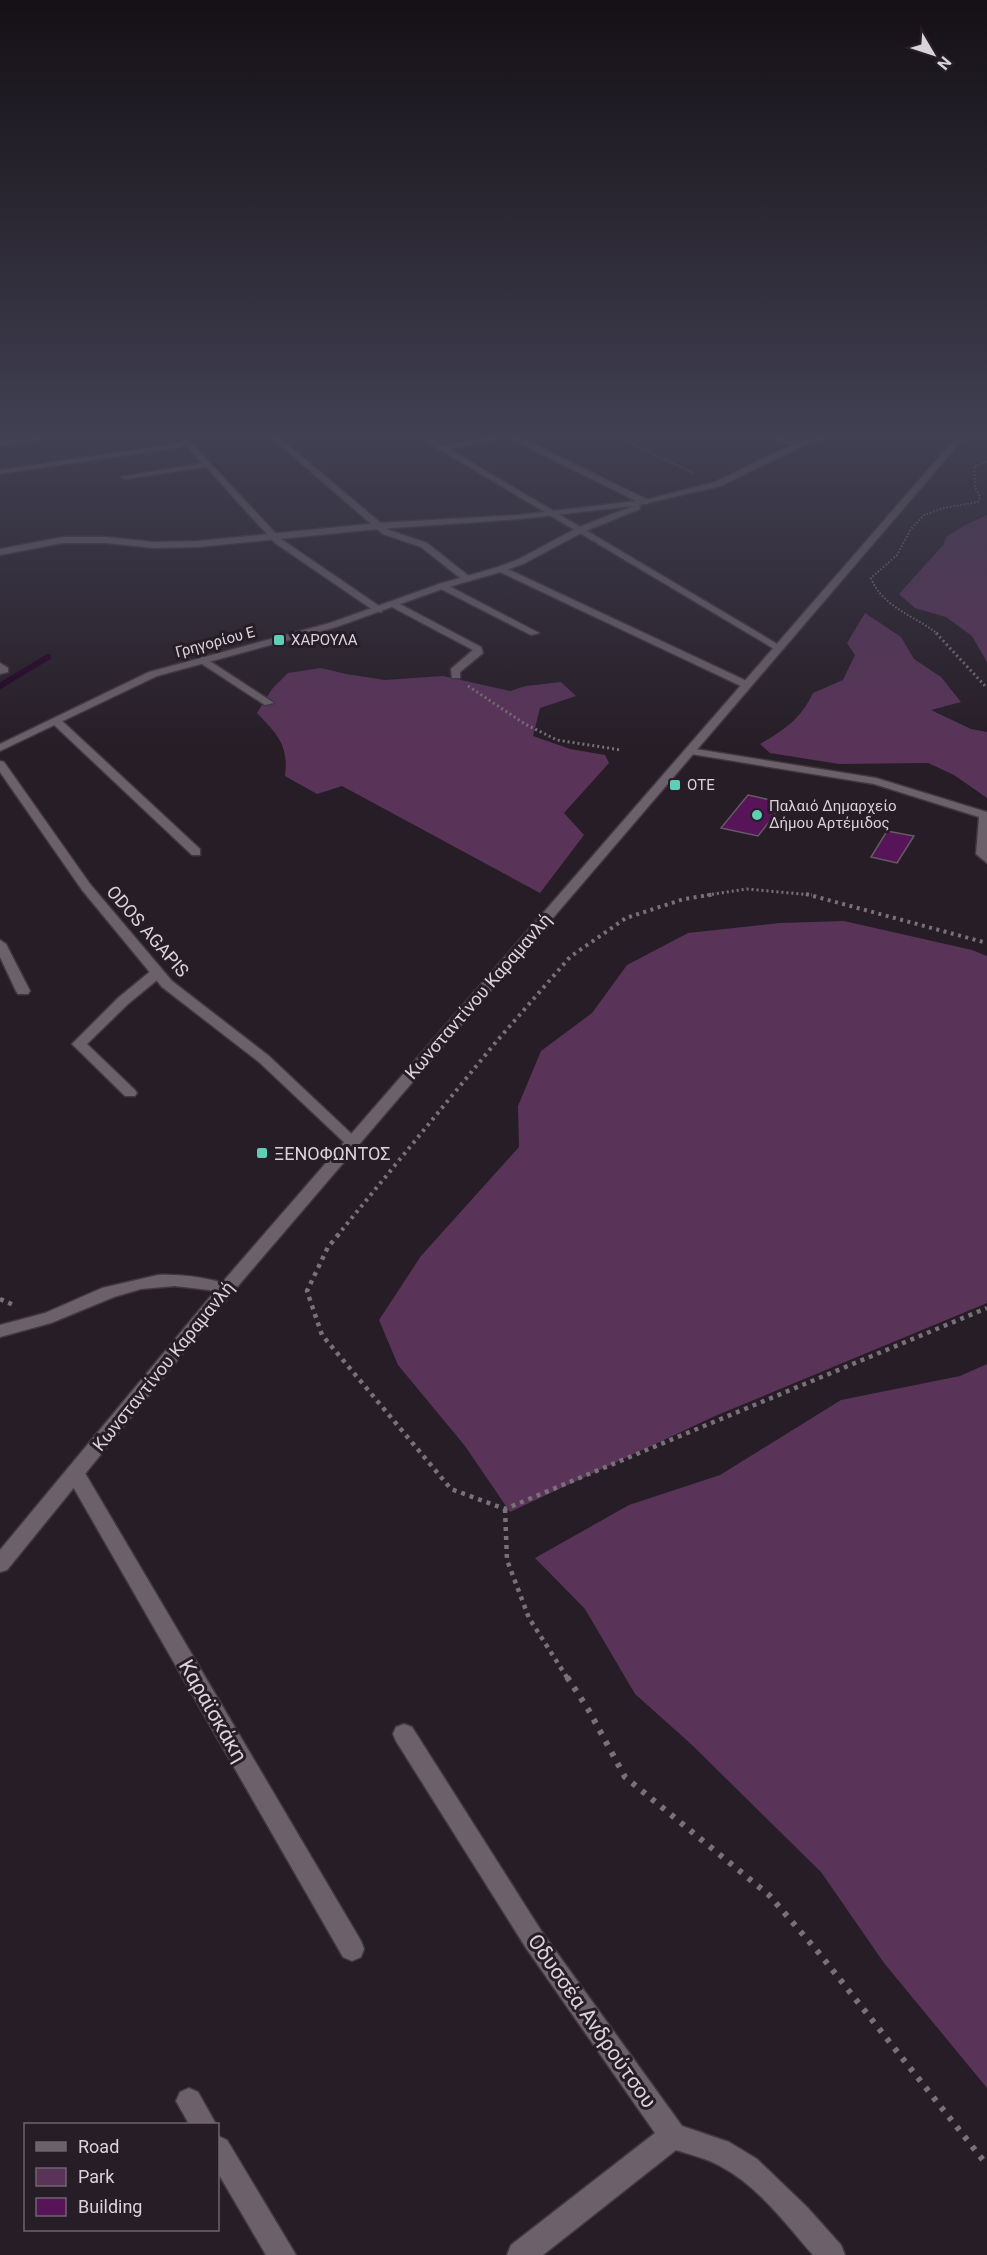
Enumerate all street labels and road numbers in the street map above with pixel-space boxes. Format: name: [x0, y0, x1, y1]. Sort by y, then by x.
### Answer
street label: Γρηγορίου Ε: [173, 623, 257, 661]
street label: ODOS AGAPIS: [103, 881, 194, 981]
street label: Κωνσταντίνου Καραμανλή: [400, 909, 556, 1083]
street label: Κωνσταντίνου Καραμανλή: [88, 1277, 238, 1455]
street label: Καραϊσκάκη: [174, 1655, 252, 1767]
street label: Οδυσσέα Ανδρούτσου: [523, 1930, 661, 2112]

